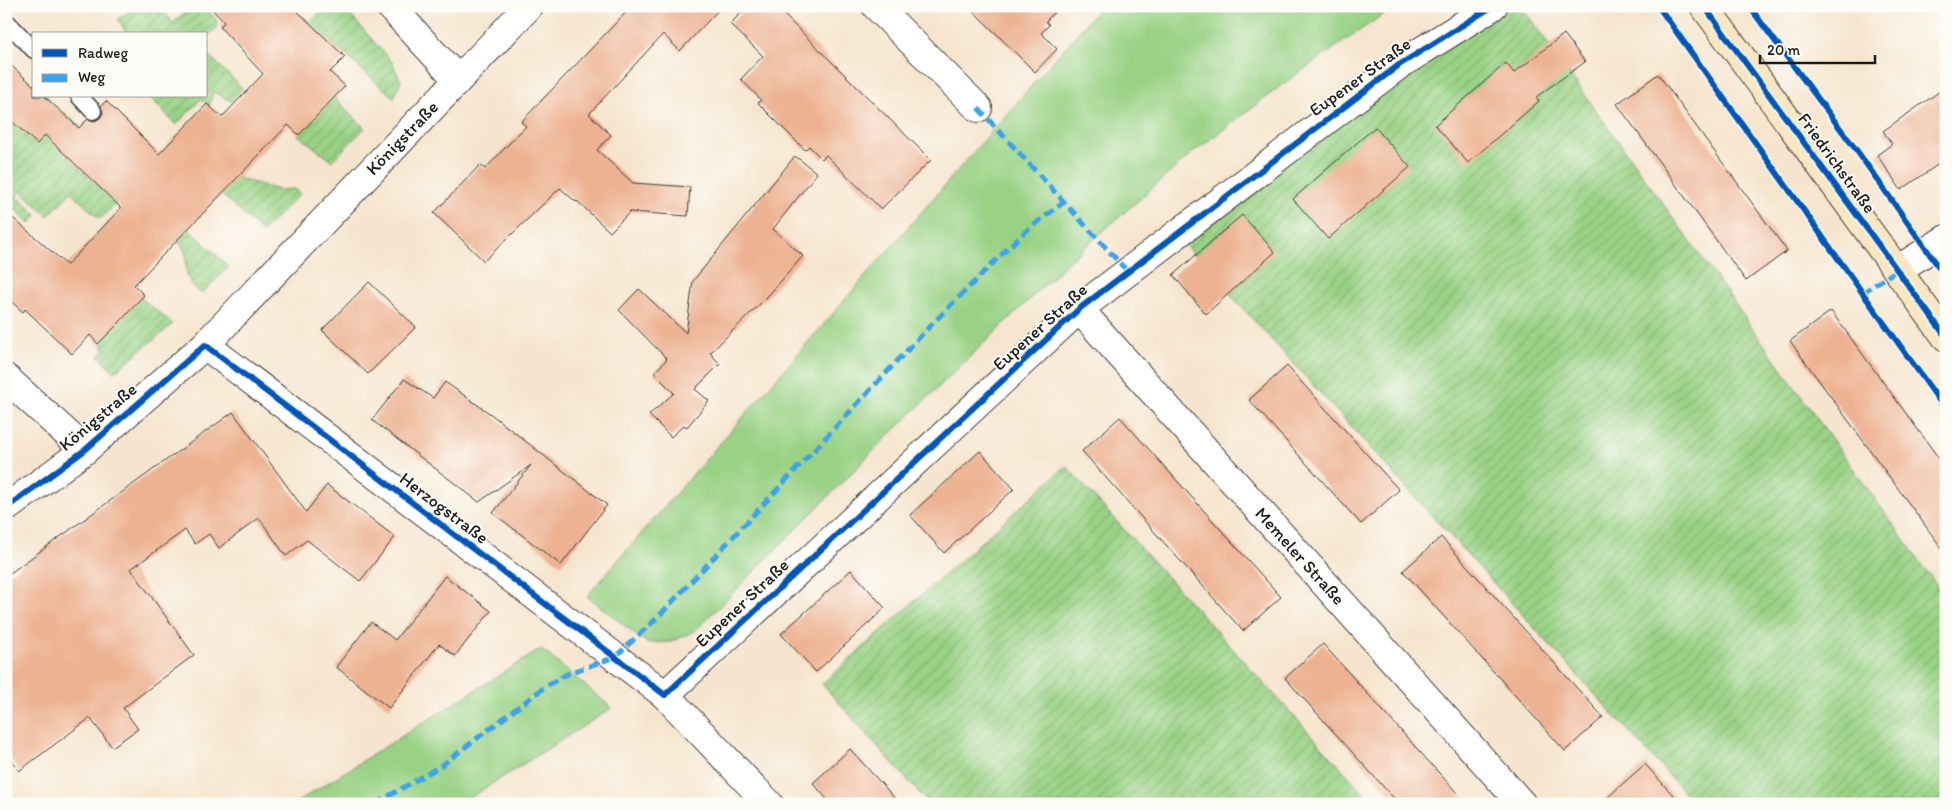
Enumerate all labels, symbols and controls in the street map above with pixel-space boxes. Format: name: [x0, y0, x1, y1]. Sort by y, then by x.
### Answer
legend: [32, 32, 208, 98]
scale bar: [1760, 32, 1874, 64]
street label: Eupener Straße: [1305, 33, 1415, 121]
text: 20 m: [1767, 41, 1801, 59]
text: Radweg: [78, 44, 128, 62]
text: Weg: [78, 68, 105, 86]
street label: Königstraße: [361, 96, 443, 180]
street label: Friedrichstraße: [1793, 108, 1881, 218]
street label: Eupener Straße: [988, 279, 1092, 375]
street label: Königstraße: [55, 378, 141, 456]
street label: Herzogstraße: [395, 467, 493, 549]
street label: Memeler Straße: [1250, 503, 1350, 609]
street label: Eupener Straße: [691, 554, 793, 652]

